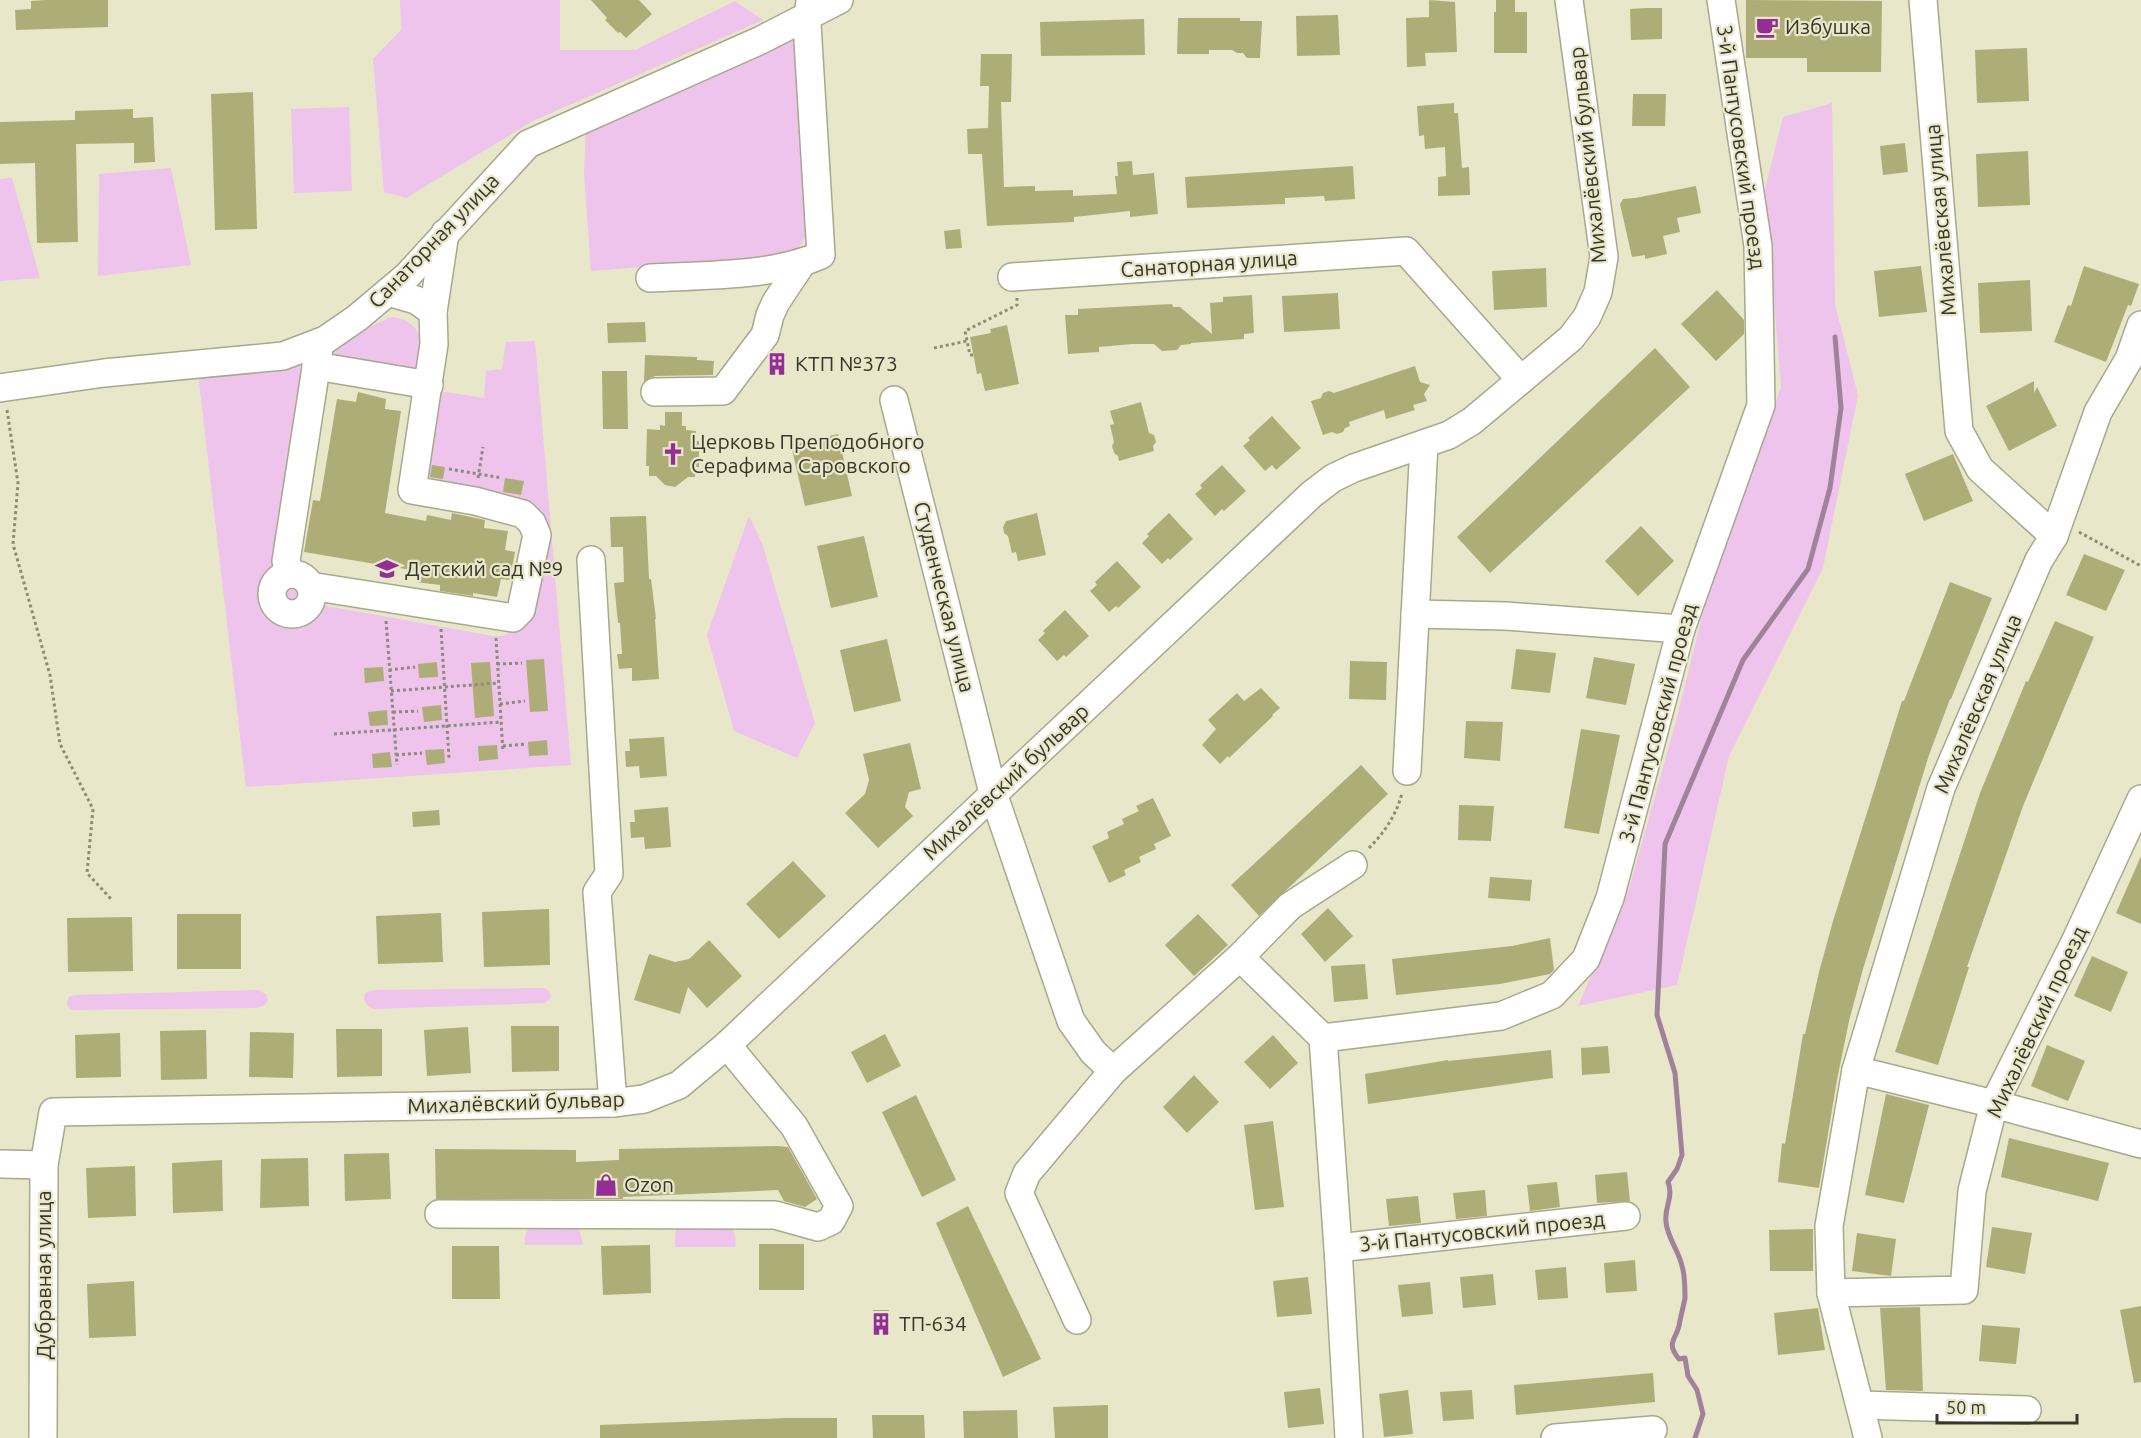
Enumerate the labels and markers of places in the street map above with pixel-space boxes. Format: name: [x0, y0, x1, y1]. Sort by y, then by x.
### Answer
cafe icon: Избушка: [1754, 14, 1780, 40]
place label: Избушка: [1785, 14, 1871, 38]
building icon: КТП №373: [764, 351, 790, 377]
place label: КТП №373: [795, 351, 898, 375]
place label: Церковь Преподобного Серафима Саровского: [691, 429, 925, 477]
church icon: Церковь Преподобного Серафима Саровского: [660, 441, 686, 467]
school or university icon: Детский сад №9: [374, 556, 400, 582]
place label: Детский сад №9: [405, 556, 563, 580]
shop icon: Ozon: [593, 1172, 619, 1198]
place label: Ozon: [624, 1172, 674, 1196]
building icon: ТП-634: [868, 1311, 894, 1337]
place label: ТП-634: [899, 1311, 967, 1335]

